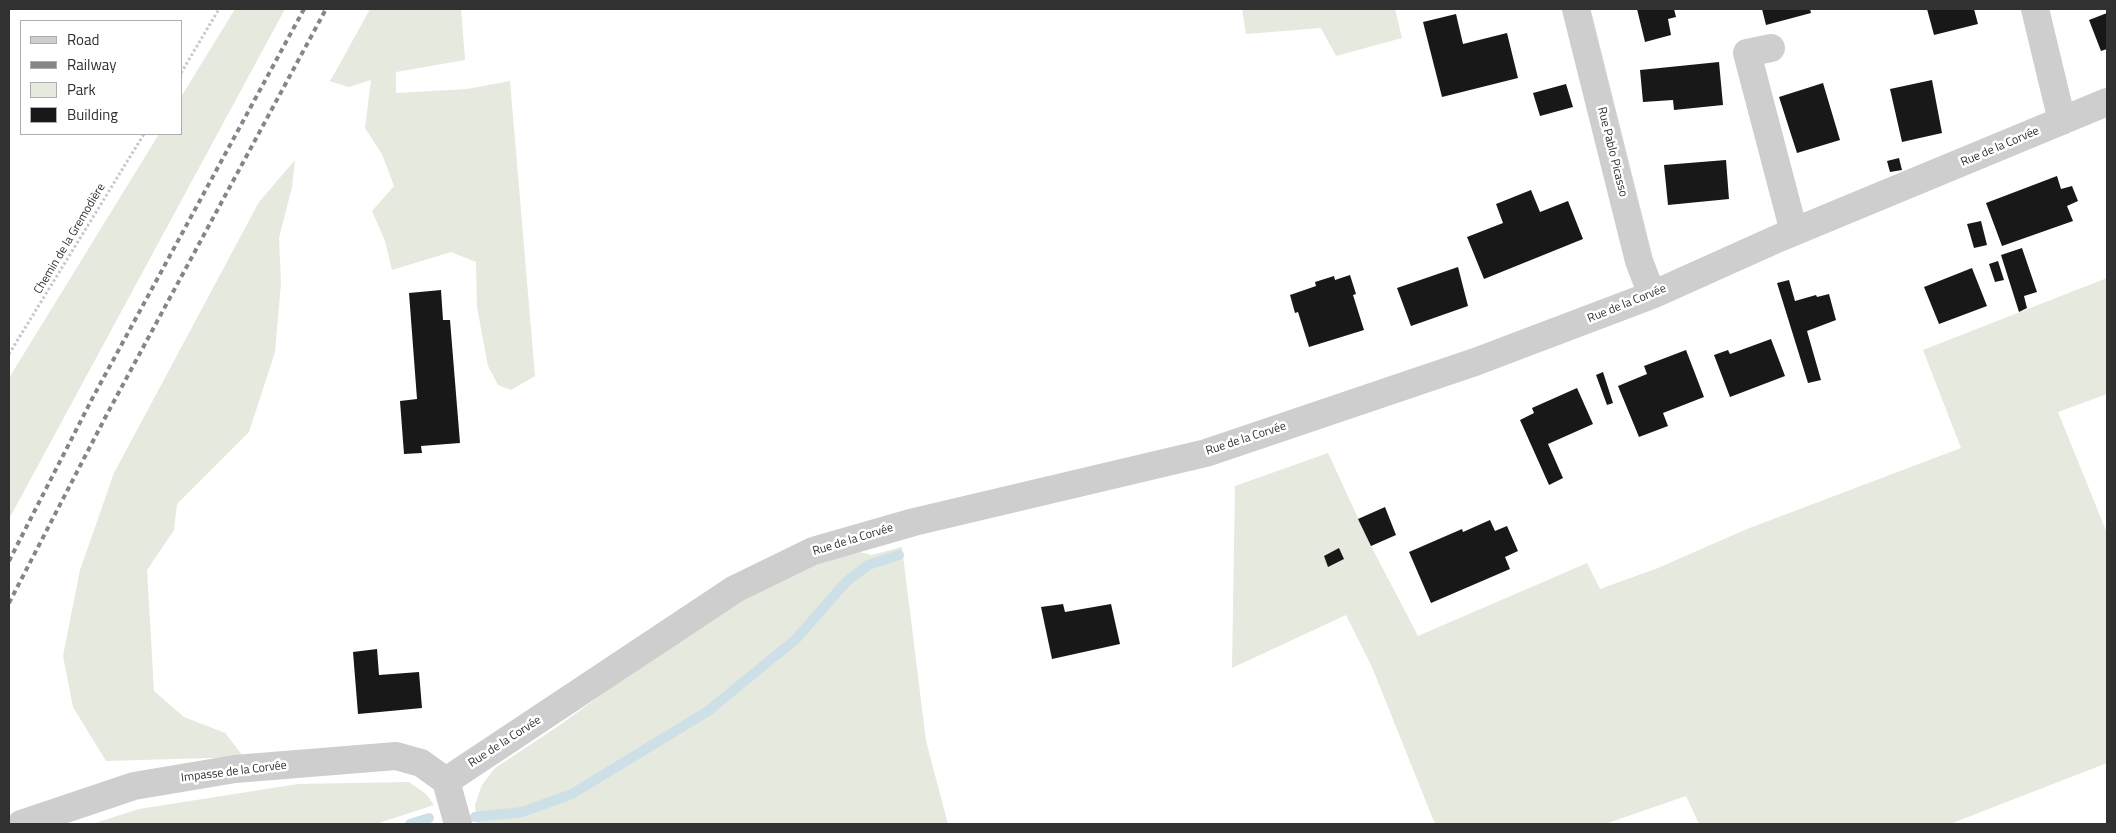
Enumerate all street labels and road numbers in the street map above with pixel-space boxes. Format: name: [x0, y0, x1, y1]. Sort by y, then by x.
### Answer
street label: Rue Pablo Picasso: [1594, 106, 1630, 198]
street label: Rue de la Corvée: [1959, 124, 2041, 170]
street label: Chemin de la Gremodière: [31, 181, 109, 297]
street label: Rue de la Corvée: [1586, 282, 1668, 326]
street label: Rue de la Corvée: [1204, 419, 1288, 459]
street label: Rue de la Corvée: [811, 521, 895, 559]
street label: Rue de la Corvée: [466, 713, 544, 771]
street label: Impasse de la Corvée: [180, 758, 288, 786]

